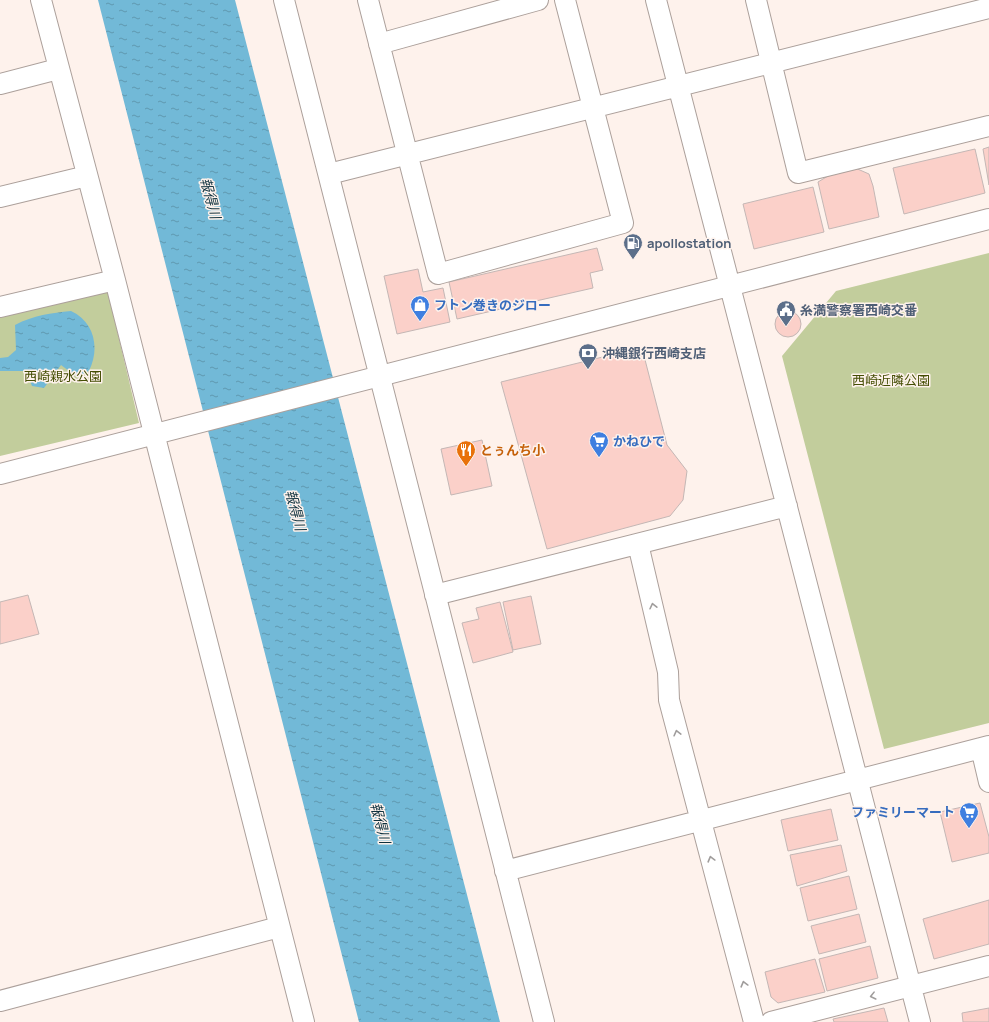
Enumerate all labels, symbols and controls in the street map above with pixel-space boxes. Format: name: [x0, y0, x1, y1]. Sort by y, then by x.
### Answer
water label: 報得川: [196, 175, 226, 223]
fuel station icon: apollostation: [622, 232, 644, 260]
place label: apollostation: [647, 234, 731, 252]
shop icon: フトン巻きのジロー: [409, 294, 431, 322]
place label: フトン巻きのジロー: [434, 296, 551, 314]
public building icon: 糸満警察署西崎交番: [775, 299, 797, 327]
place label: 糸満警察署西崎交番: [800, 301, 917, 319]
bank icon: 沖縄銀行西崎支店: [577, 342, 599, 370]
place label: 沖縄銀行西崎支店: [602, 344, 706, 362]
park label: 西崎親水公園: [24, 367, 102, 385]
park label: 西崎近隣公園: [852, 371, 930, 389]
supermarket icon: かねひで: [588, 430, 610, 458]
place label: かねひで: [613, 432, 665, 450]
restaurant icon: とぅんち小: [455, 439, 477, 467]
place label: とぅんち小: [480, 441, 546, 459]
water label: 報得川: [281, 487, 311, 535]
one-way arrow: [649, 603, 657, 609]
one-way arrow: [673, 730, 682, 737]
water label: 報得川: [367, 800, 396, 848]
supermarket icon: ファミリーマート: [958, 801, 980, 829]
place label: ファミリーマート: [851, 803, 955, 821]
one-way arrow: [708, 855, 716, 862]
one-way arrow: [740, 981, 749, 988]
one-way arrow: [870, 991, 877, 1000]

